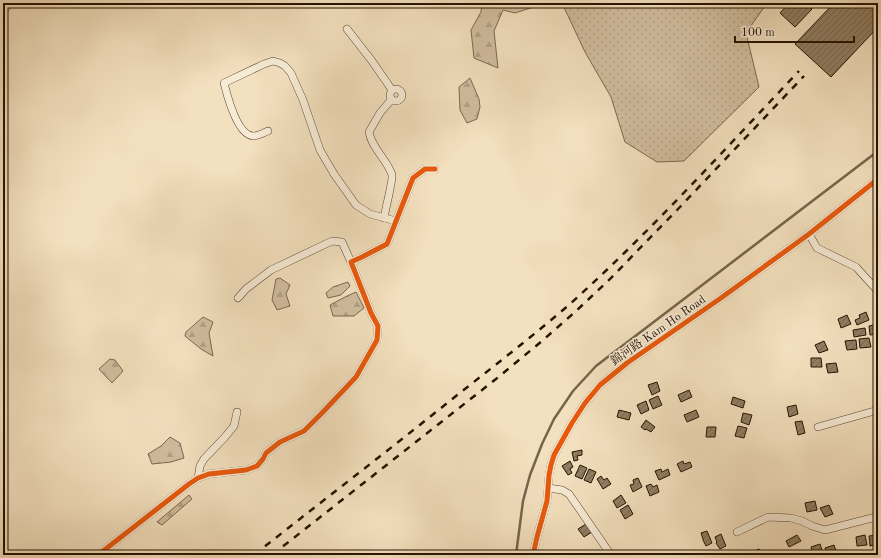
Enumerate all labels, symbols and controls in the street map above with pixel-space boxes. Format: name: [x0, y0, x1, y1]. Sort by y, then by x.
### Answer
scale bar: [735, 18, 854, 44]
text: 100 m: [741, 27, 775, 39]
street label: 錦河路 Kam Ho Road: [607, 292, 708, 369]

